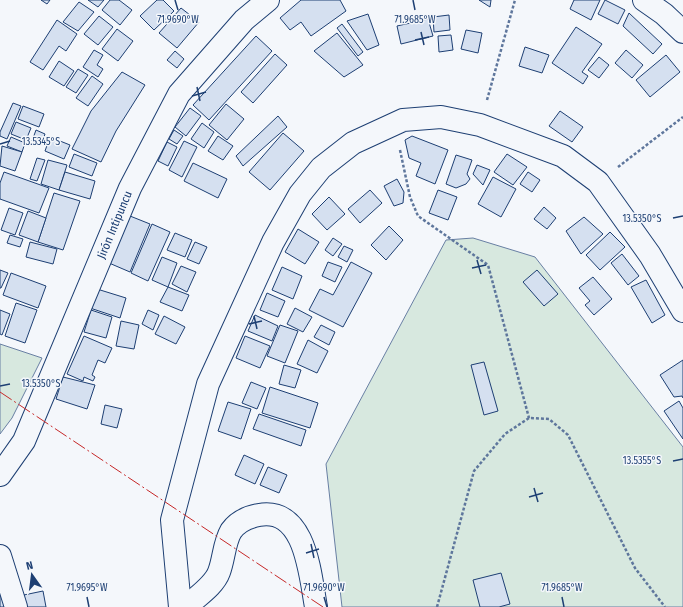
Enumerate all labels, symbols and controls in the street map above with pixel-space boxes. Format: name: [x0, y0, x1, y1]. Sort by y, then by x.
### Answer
text: 71.9690°W: [157, 14, 199, 26]
text: 71.9685°W: [394, 14, 436, 26]
text: 13.5345°S: [22, 136, 60, 148]
street label: Jirón Intipuncu: [94, 189, 135, 261]
text: 13.5350°S: [622, 213, 662, 225]
text: 13.5350°S: [21, 378, 61, 390]
text: 13.5355°S: [623, 455, 661, 467]
north arrow: [12, 555, 52, 595]
text: N: [25, 559, 34, 573]
text: 71.9695°W: [67, 582, 108, 594]
text: 71.9690°W: [303, 582, 345, 594]
text: 71.9685°W: [541, 582, 583, 594]

